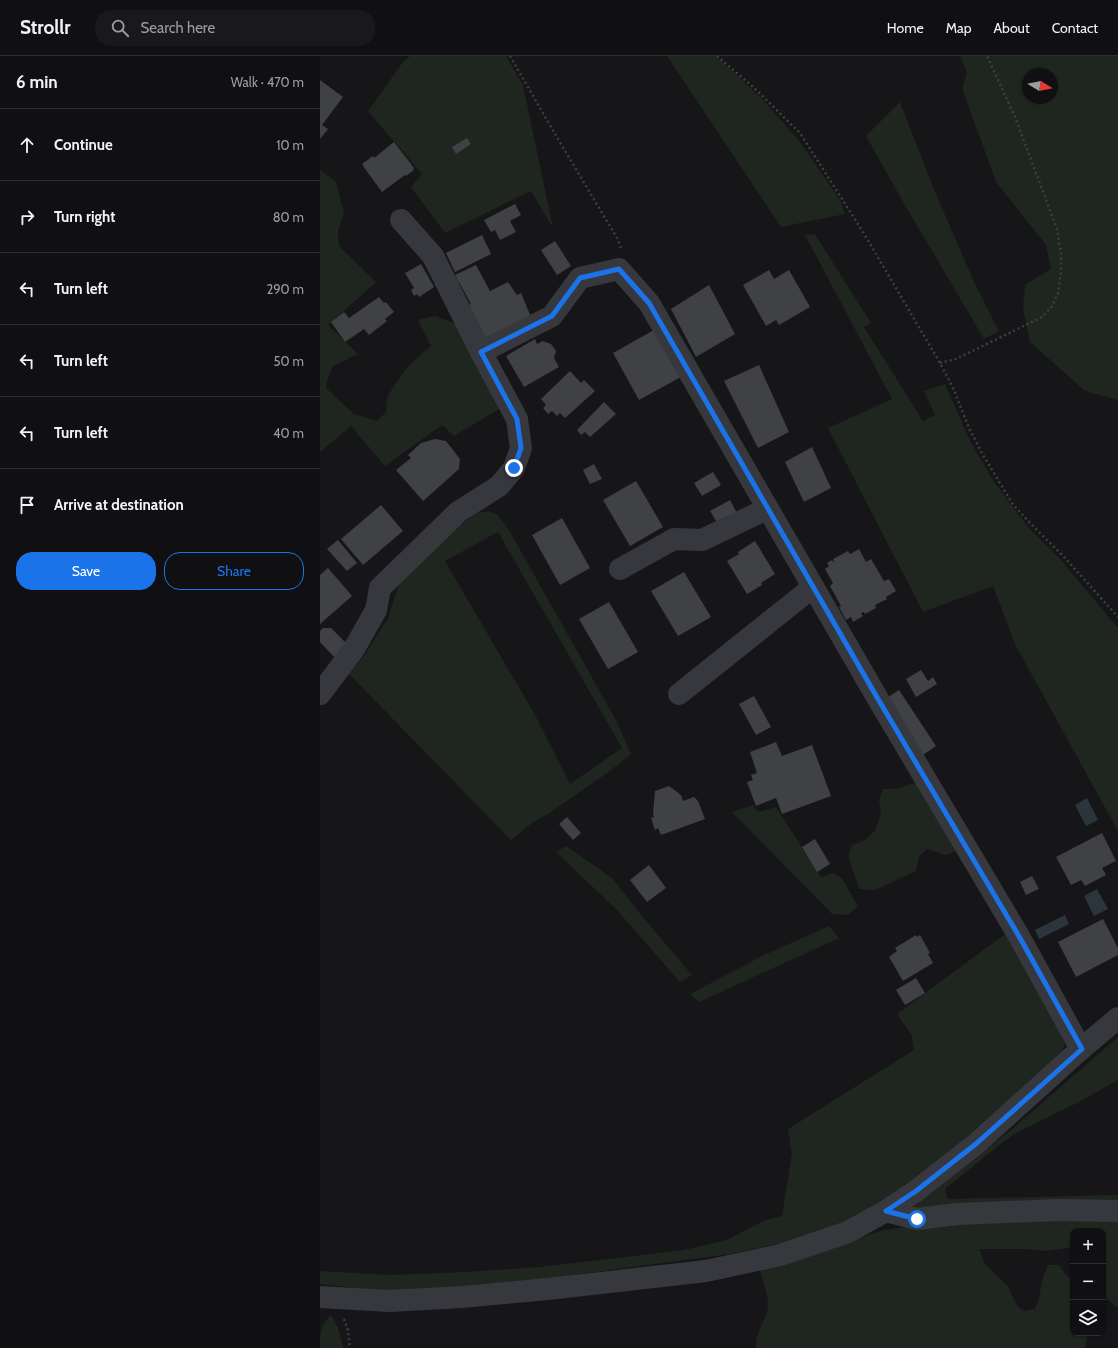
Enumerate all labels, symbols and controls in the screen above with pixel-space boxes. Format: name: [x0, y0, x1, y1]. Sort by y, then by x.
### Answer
search box: [95, 10, 375, 46]
text: Strollr: [20, 16, 71, 39]
icon: search: [109, 17, 131, 39]
text: Search here: [141, 19, 215, 37]
text: Home: [887, 19, 924, 37]
text: Map: [946, 19, 971, 37]
text: About: [993, 19, 1030, 37]
text: Contact: [1052, 19, 1098, 37]
north arrow: [1022, 68, 1058, 104]
text: 6 min: [16, 72, 58, 92]
text: Walk · 470 m: [231, 74, 304, 90]
icon: ahead: [16, 134, 38, 156]
text: Continue: [54, 136, 113, 154]
text: 10 m: [276, 137, 304, 153]
icon: right: [16, 206, 38, 228]
text: Turn right: [54, 208, 115, 226]
text: 80 m: [273, 209, 304, 225]
icon: left: [16, 278, 38, 300]
text: Turn left: [54, 280, 108, 298]
text: 290 m: [266, 281, 304, 297]
icon: left: [16, 350, 38, 372]
text: Turn left: [54, 352, 108, 370]
text: 50 m: [274, 353, 304, 369]
icon: left: [16, 422, 38, 444]
text: Turn left: [54, 424, 108, 442]
text: 40 m: [273, 425, 304, 441]
route end: [505, 459, 523, 477]
icon: arrive: [16, 494, 38, 516]
text: Arrive at destination: [54, 496, 184, 514]
button: Save: [16, 552, 156, 590]
button: Share: [164, 552, 304, 590]
route start: [908, 1210, 926, 1228]
map controls: [1070, 1228, 1106, 1336]
button: +: [1070, 1228, 1106, 1264]
button: −: [1070, 1264, 1106, 1300]
button: layers: [1070, 1300, 1106, 1336]

